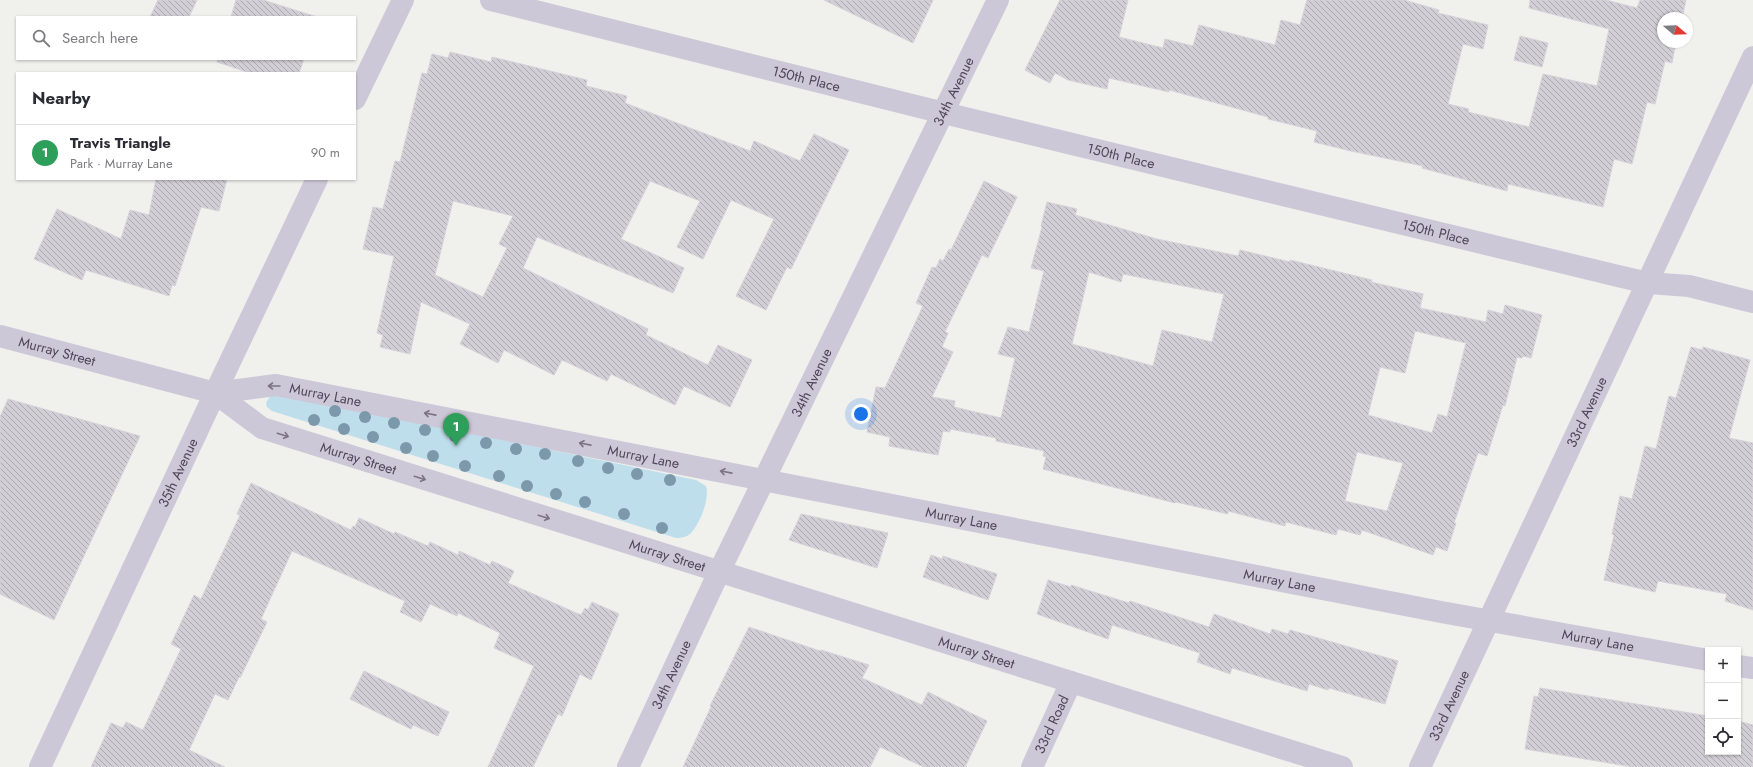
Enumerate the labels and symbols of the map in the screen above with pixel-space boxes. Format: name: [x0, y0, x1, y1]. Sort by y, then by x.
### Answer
north arrow: [1657, 12, 1693, 48]
street label: 34th Avenue: [928, 53, 979, 129]
street label: 150th Place: [770, 61, 842, 97]
street label: 150th Place: [1085, 138, 1157, 174]
street label: 150th Place: [1400, 214, 1472, 250]
street label: Murray Street: [16, 331, 98, 371]
street label: 34th Avenue: [786, 345, 837, 420]
street label: 33rd Avenue: [1561, 373, 1612, 451]
street label: Murray Lane: [288, 378, 363, 411]
one-way arrow: [268, 382, 281, 390]
your location: [851, 404, 871, 424]
one-way arrow: [423, 410, 436, 418]
pin: 1: [443, 413, 469, 446]
one-way arrow: [276, 432, 289, 439]
street label: 35th Avenue: [153, 435, 203, 510]
street label: Murray Street: [318, 437, 400, 480]
one-way arrow: [579, 440, 592, 448]
street label: Murray Lane: [606, 440, 681, 473]
one-way arrow: [720, 467, 733, 475]
one-way arrow: [413, 475, 426, 482]
street label: Murray Lane: [924, 502, 999, 535]
one-way arrow: [537, 514, 550, 521]
street label: Murray Street: [627, 534, 709, 577]
street label: Murray Lane: [1242, 564, 1317, 597]
street label: Murray Lane: [1560, 624, 1636, 657]
street label: Murray Street: [936, 631, 1018, 674]
street label: 34th Avenue: [646, 637, 696, 713]
street label: 33rd Avenue: [1424, 667, 1474, 744]
street label: 33rd Road: [1029, 692, 1074, 757]

